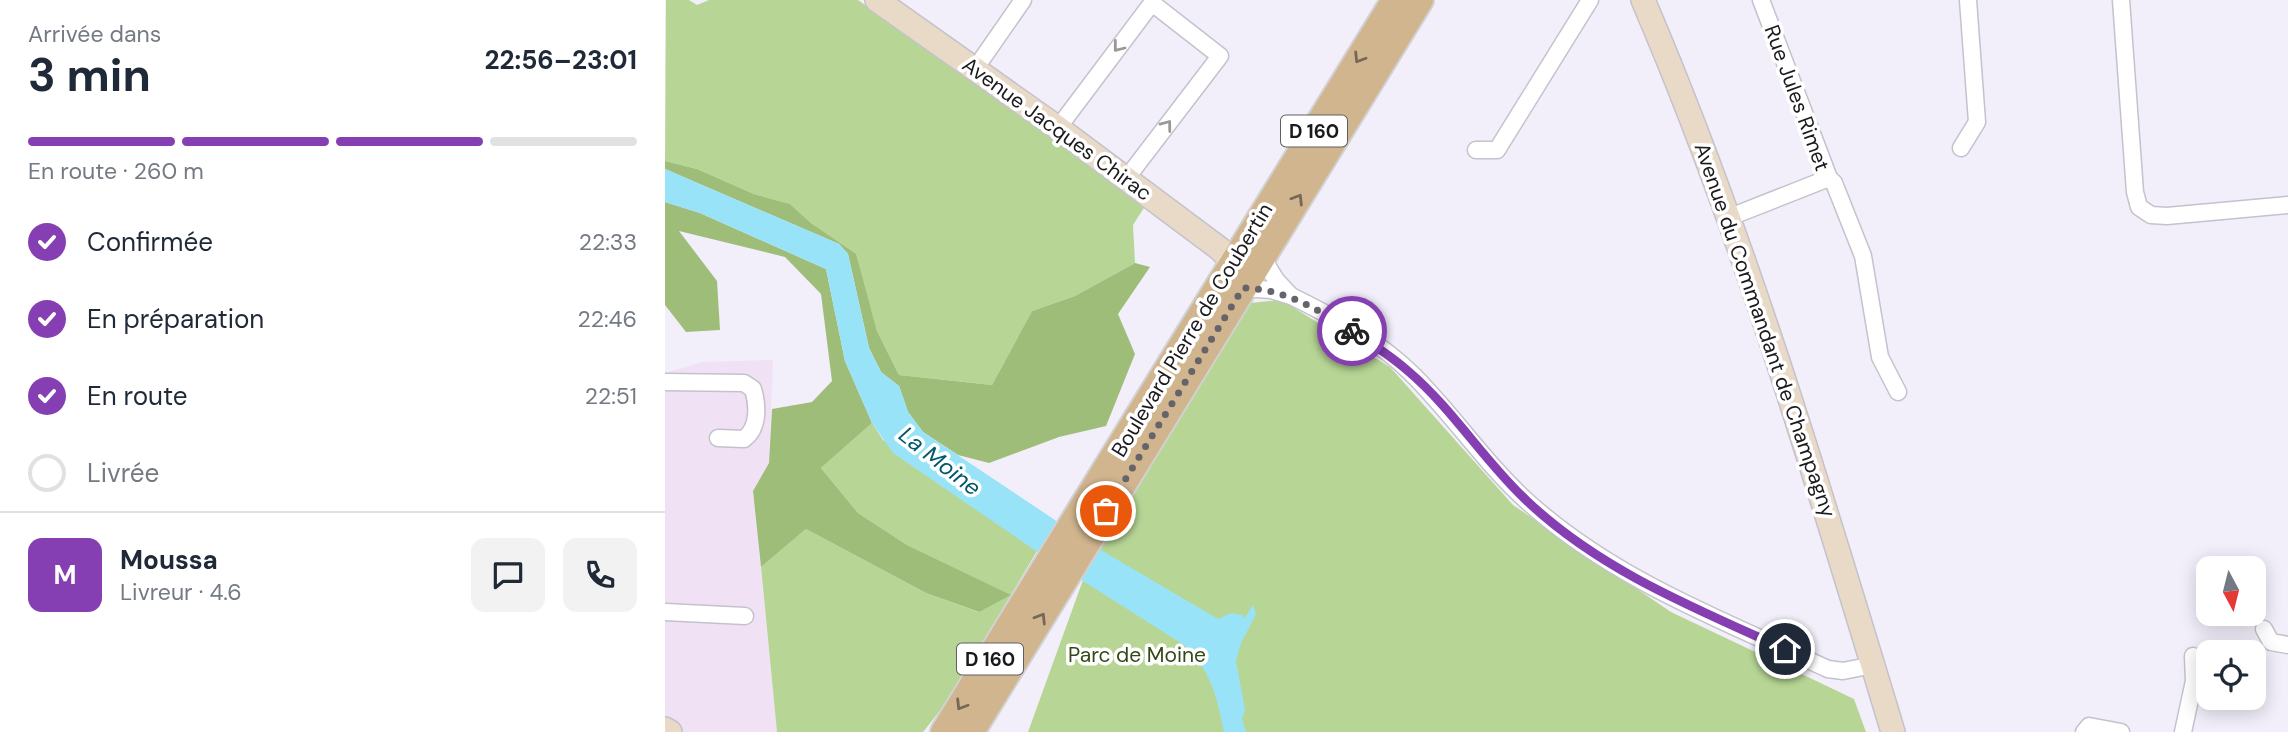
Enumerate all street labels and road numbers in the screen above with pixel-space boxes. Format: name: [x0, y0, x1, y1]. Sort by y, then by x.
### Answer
street label: Rue Jules Rimet: [1758, 21, 1836, 175]
street label: Avenue Jacques Chirac: [957, 51, 1157, 207]
road number: D 160: [1281, 116, 1347, 146]
street label: Avenue du Commandant de Champagny: [1688, 139, 1843, 521]
street label: Boulevard Pierre de Coubertin: [1105, 198, 1279, 462]
road number: D 160: [957, 644, 1023, 674]

